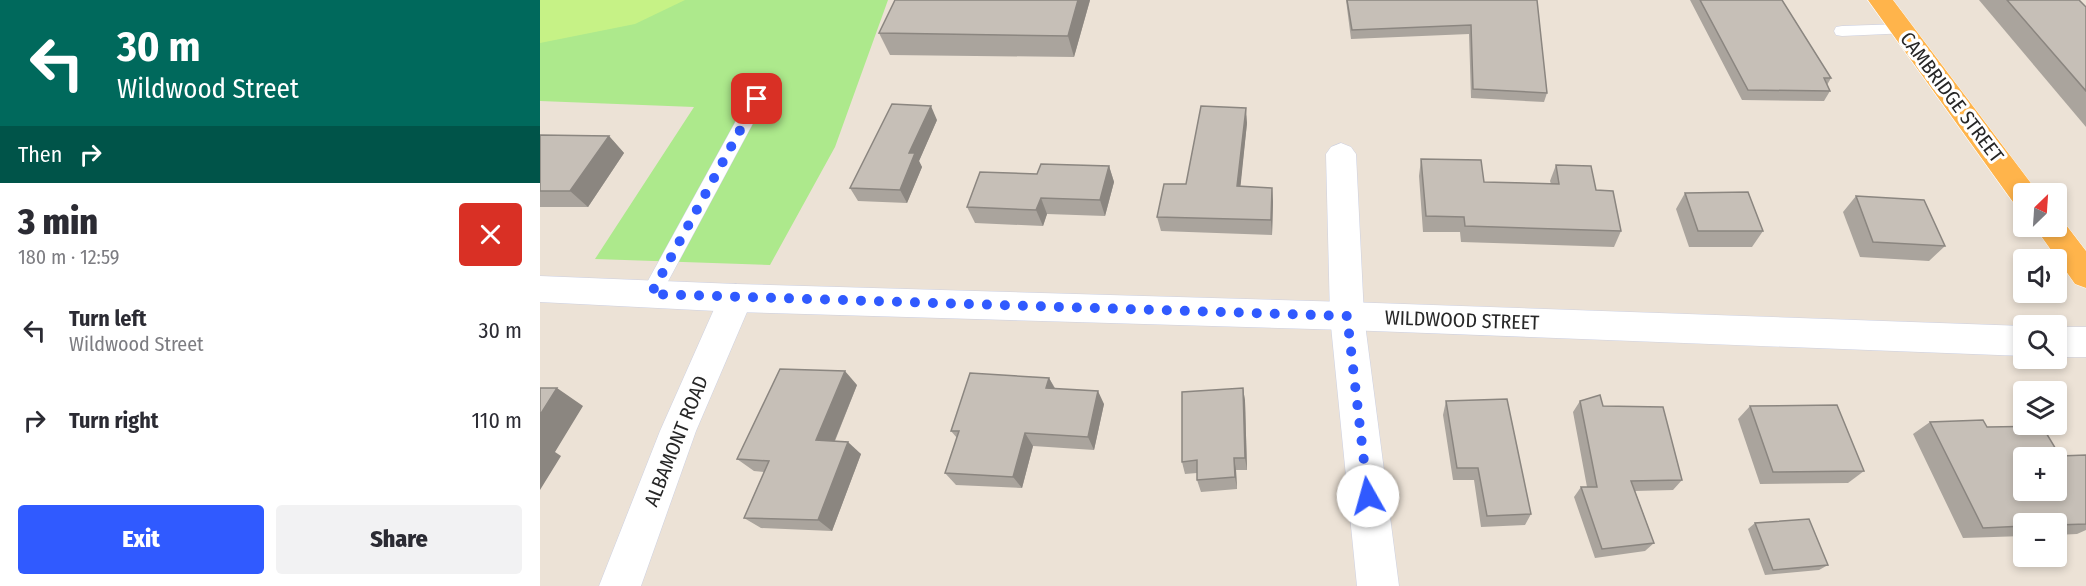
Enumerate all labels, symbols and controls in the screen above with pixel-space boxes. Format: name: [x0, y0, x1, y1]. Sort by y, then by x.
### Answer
text: 30 m: [117, 22, 201, 72]
icon: left: [18, 24, 96, 102]
street label: CAMBRIDGE STREET: [1895, 27, 2009, 167]
text: Wildwood Street: [117, 73, 299, 105]
pin: [731, 73, 782, 124]
icon: arrive: [740, 82, 773, 115]
icon: right: [74, 138, 107, 171]
text: Then: [18, 141, 62, 168]
north arrow: [2013, 183, 2067, 237]
map controls: [2013, 183, 2067, 567]
text: 3 min: [18, 200, 98, 244]
button: close: [459, 203, 522, 266]
text: 180 m · 12:59: [18, 245, 119, 269]
button: sound: [2013, 249, 2067, 303]
text: Turn left: [69, 305, 147, 332]
street label: WILDWOOD STREET: [1384, 305, 1541, 335]
icon: left: [18, 314, 51, 347]
button: search: [2013, 315, 2067, 369]
text: 30 m: [479, 317, 522, 344]
text: Wildwood Street: [69, 332, 204, 356]
street label: ALBAMONT ROAD: [639, 372, 713, 510]
button: layers: [2013, 381, 2067, 435]
icon: right: [18, 404, 51, 437]
text: Turn right: [69, 407, 158, 434]
text: 110 m: [472, 407, 522, 434]
button: +: [2013, 447, 2067, 501]
position arrow: [1336, 464, 1400, 528]
button: Exit: [18, 505, 264, 574]
button: Share: [276, 505, 522, 574]
button: −: [2013, 513, 2067, 567]

